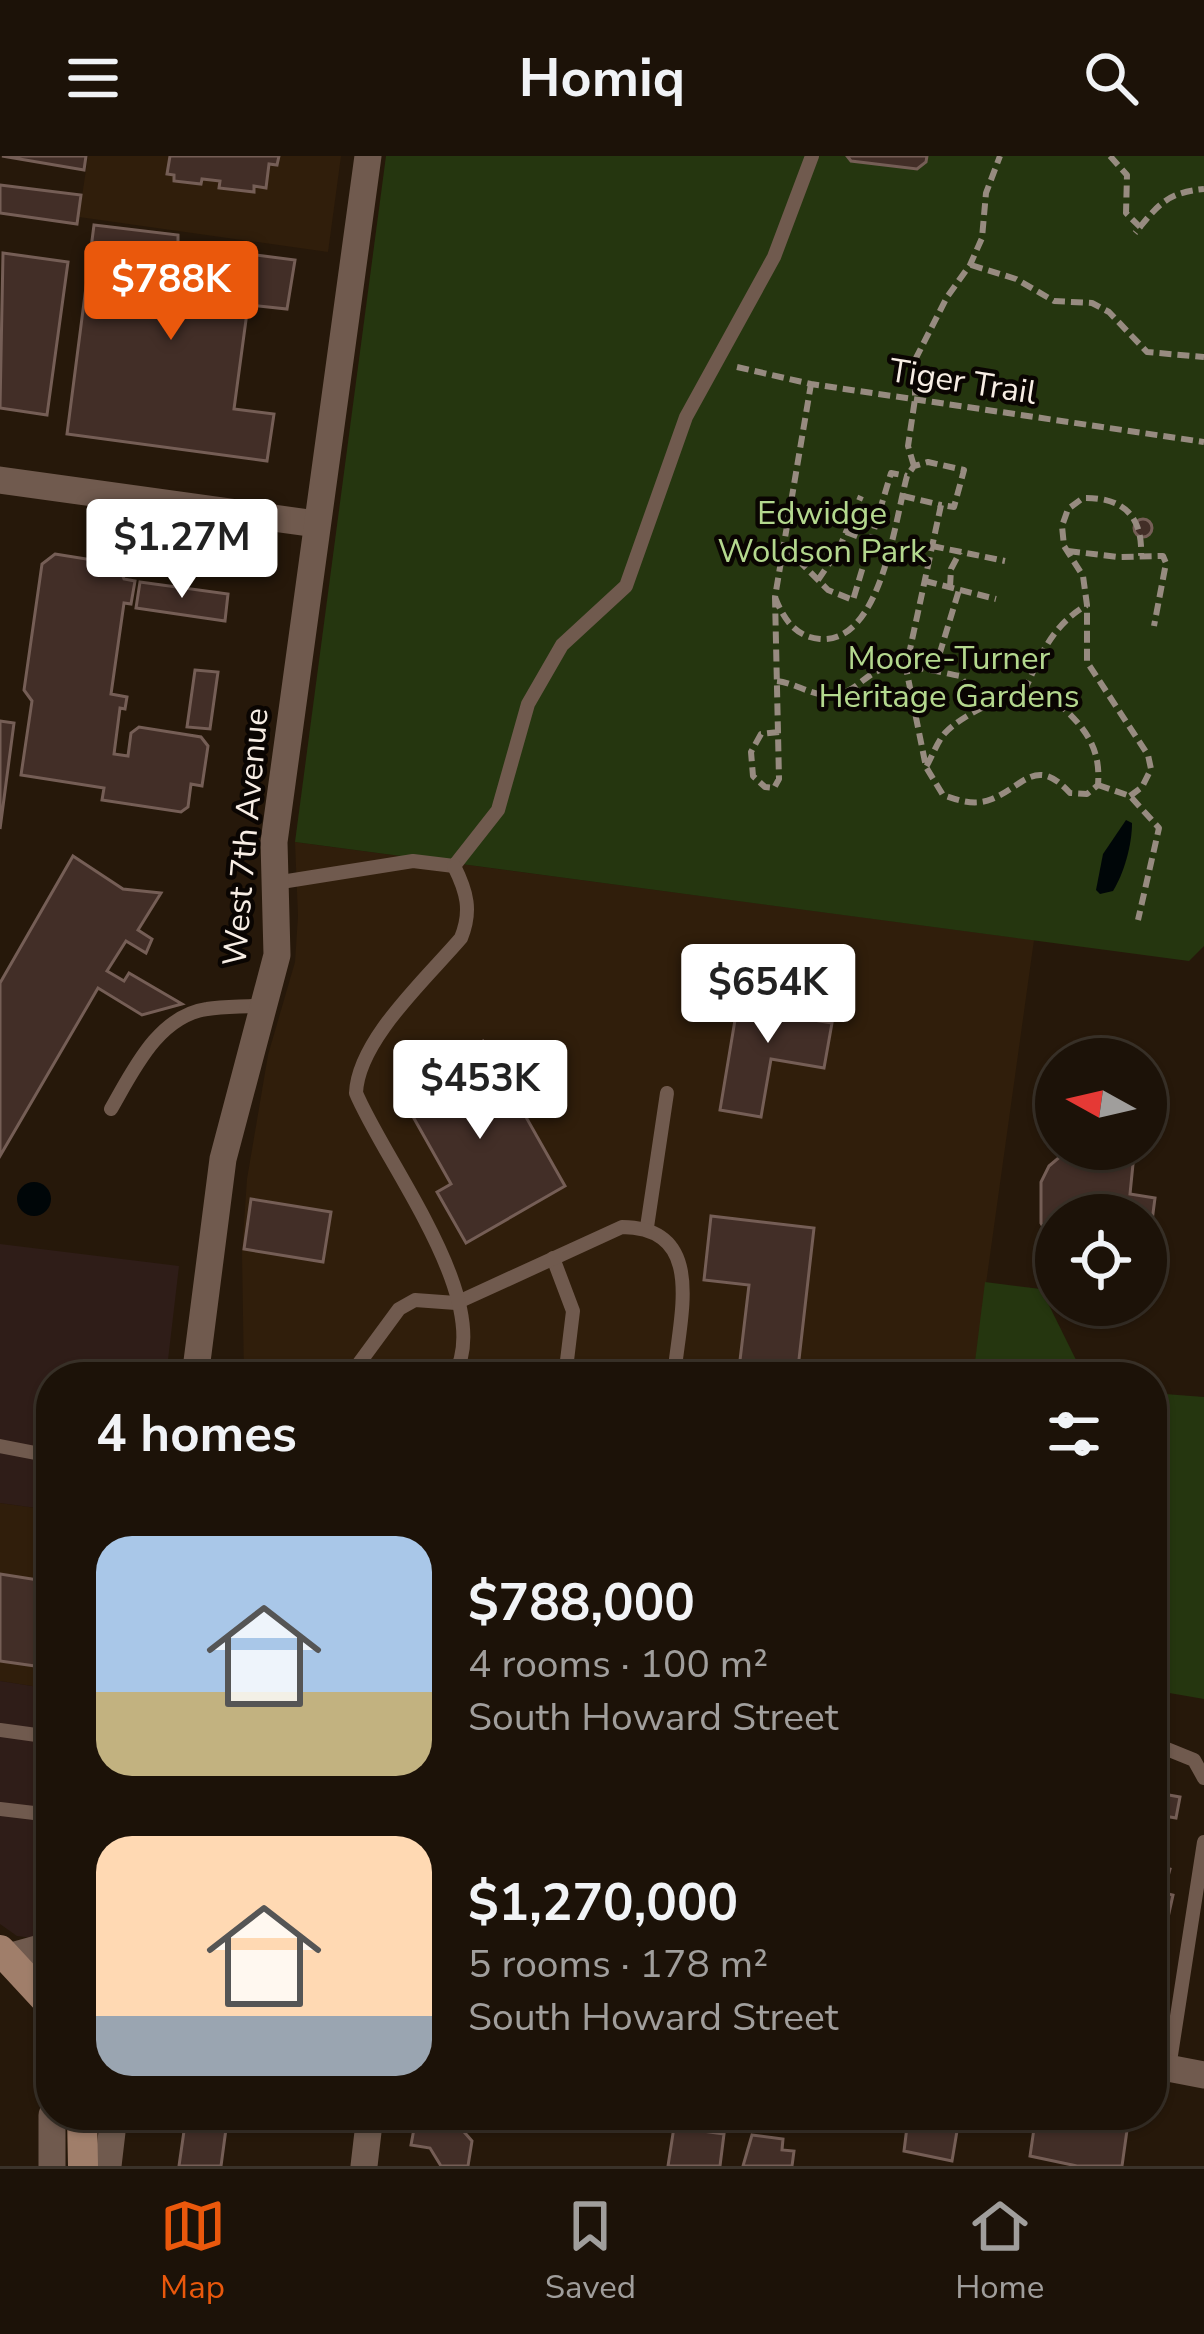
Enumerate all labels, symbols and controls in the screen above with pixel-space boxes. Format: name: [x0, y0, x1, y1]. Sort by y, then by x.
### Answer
text: Homiq: [519, 41, 685, 115]
icon: menu: [60, 45, 126, 111]
icon: search: [1078, 45, 1144, 111]
pin: $788K: [87, 241, 255, 343]
text: $788K: [111, 253, 231, 306]
street label: Tiger Trail: [886, 348, 1040, 416]
park label: Edwidge Woldson Park: [718, 491, 927, 574]
pin: $1.27M: [84, 499, 280, 601]
text: $1.27M: [113, 511, 251, 564]
park label: Moore-Turner Heritage Gardens: [818, 636, 1080, 719]
street label: West 7th Avenue: [212, 706, 280, 968]
pin: $654K: [684, 944, 852, 1046]
text: $654K: [708, 956, 828, 1009]
north arrow: [1035, 1038, 1167, 1170]
map controls: [1035, 1038, 1167, 1326]
pin: $453K: [396, 1040, 564, 1142]
text: $453K: [420, 1052, 540, 1105]
button: locate: [1035, 1194, 1167, 1326]
text: 4 homes: [96, 1399, 297, 1469]
icon: filters: [1041, 1401, 1107, 1467]
text: $788,000: [468, 1568, 695, 1638]
icon: home: [192, 1584, 336, 1728]
text: 4 rooms · 100 m²: [468, 1638, 768, 1691]
text: South Howard Street: [468, 1691, 838, 1744]
text: $1,270,000: [468, 1868, 738, 1938]
icon: home: [192, 1884, 336, 2028]
text: 5 rooms · 178 m²: [468, 1938, 768, 1991]
text: South Howard Street: [468, 1991, 838, 2044]
tab: Map: [160, 2193, 226, 2310]
tab: Saved: [545, 2193, 636, 2310]
tab: Home: [955, 2193, 1044, 2310]

